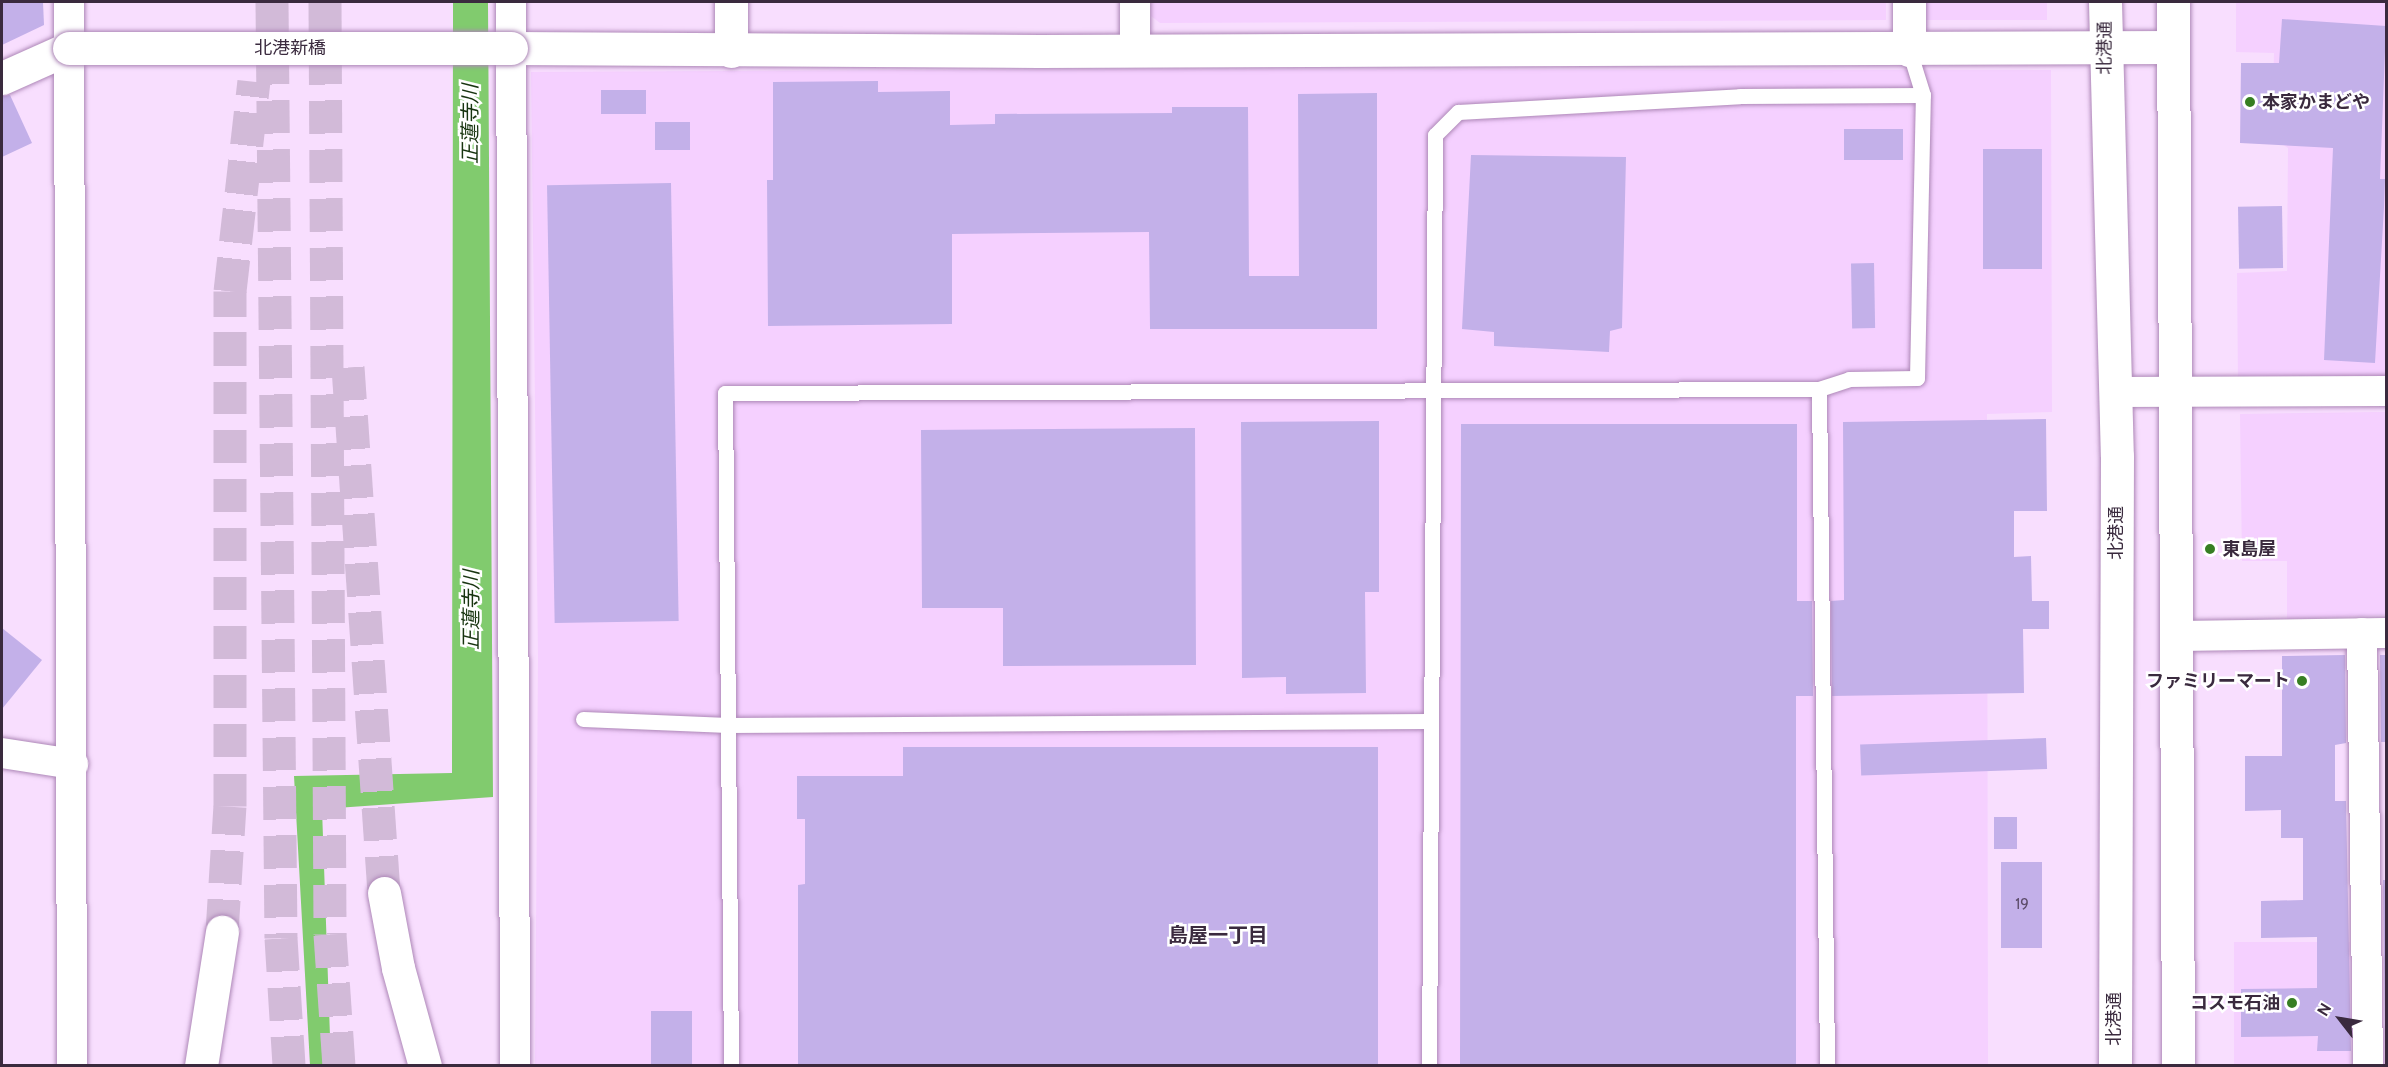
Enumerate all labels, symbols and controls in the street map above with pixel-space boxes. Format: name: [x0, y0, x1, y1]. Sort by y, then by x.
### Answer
street label: 北港通: [2094, 21, 2116, 75]
street label: 北港新橋: [254, 37, 326, 59]
water label: 正蓮寺川: [458, 84, 482, 164]
place label: 本家かまどや: [2262, 91, 2370, 113]
marker: 本家かまどや: [2243, 95, 2257, 109]
street label: 北港通: [2105, 506, 2127, 560]
place label: 東島屋: [2222, 538, 2276, 560]
marker: 東島屋: [2203, 542, 2217, 556]
water label: 正蓮寺川: [459, 570, 483, 650]
place label: ファミリーマート: [2146, 670, 2290, 692]
marker: ファミリーマート: [2295, 674, 2309, 688]
house number: 19: [2015, 896, 2029, 914]
district label: 島屋一丁目: [1168, 923, 1268, 947]
north arrow: [2310, 989, 2370, 1049]
street label: 北港通: [2103, 992, 2125, 1046]
place label: コスモ石油: [2190, 992, 2280, 1014]
marker: コスモ石油: [2285, 996, 2299, 1010]
text: N: [2313, 1000, 2335, 1019]

